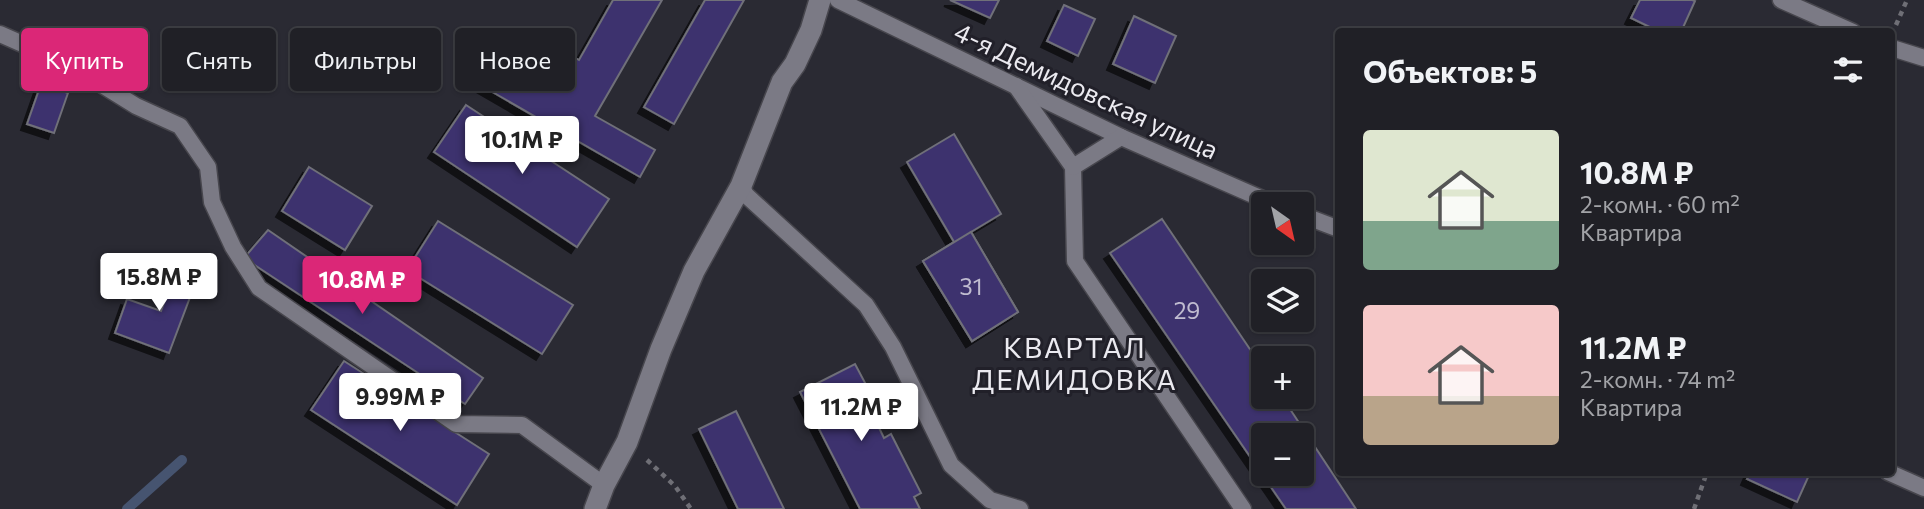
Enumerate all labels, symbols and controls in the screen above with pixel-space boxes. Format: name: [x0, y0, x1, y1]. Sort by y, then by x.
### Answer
street label: 4-я Демидовская улица: [950, 15, 1223, 164]
chip: Купить: [21, 28, 148, 91]
chip: Снять: [162, 28, 276, 91]
chip: Фильтры: [290, 28, 441, 91]
chip: Новое: [455, 28, 575, 91]
icon: filters: [1829, 51, 1867, 89]
text: Объектов: 5: [1363, 52, 1537, 89]
pin: 10.1M ₽: [457, 116, 587, 176]
text: 10.1M ₽: [481, 125, 563, 153]
text: 10.8M ₽: [1580, 153, 1694, 190]
icon: home: [1419, 158, 1503, 242]
text: 2-комн. · 60 m²: [1580, 190, 1740, 218]
north arrow: [1251, 192, 1314, 256]
map controls: [1251, 192, 1314, 486]
text: Квартира: [1580, 218, 1682, 246]
pin: 15.8M ₽: [94, 254, 224, 313]
pin: 10.8M ₽: [297, 256, 427, 316]
text: 15.8M ₽: [116, 262, 202, 290]
text: 10.8M ₽: [318, 265, 406, 293]
button: layers: [1251, 269, 1314, 332]
house number: 31: [960, 272, 982, 300]
house number: 29: [1174, 296, 1200, 324]
text: 11.2M ₽: [1580, 328, 1687, 365]
district label: КВАРТАЛ ДЕМИДОВКА: [972, 330, 1178, 396]
icon: home: [1419, 333, 1503, 417]
button: +: [1251, 346, 1314, 409]
text: 2-комн. · 74 m²: [1580, 365, 1735, 393]
pin: 9.99M ₽: [335, 374, 465, 433]
text: 9.99M ₽: [355, 382, 445, 410]
pin: 11.2M ₽: [796, 384, 926, 443]
text: 11.2M ₽: [820, 392, 902, 420]
text: Квартира: [1580, 393, 1682, 421]
button: −: [1251, 423, 1314, 486]

